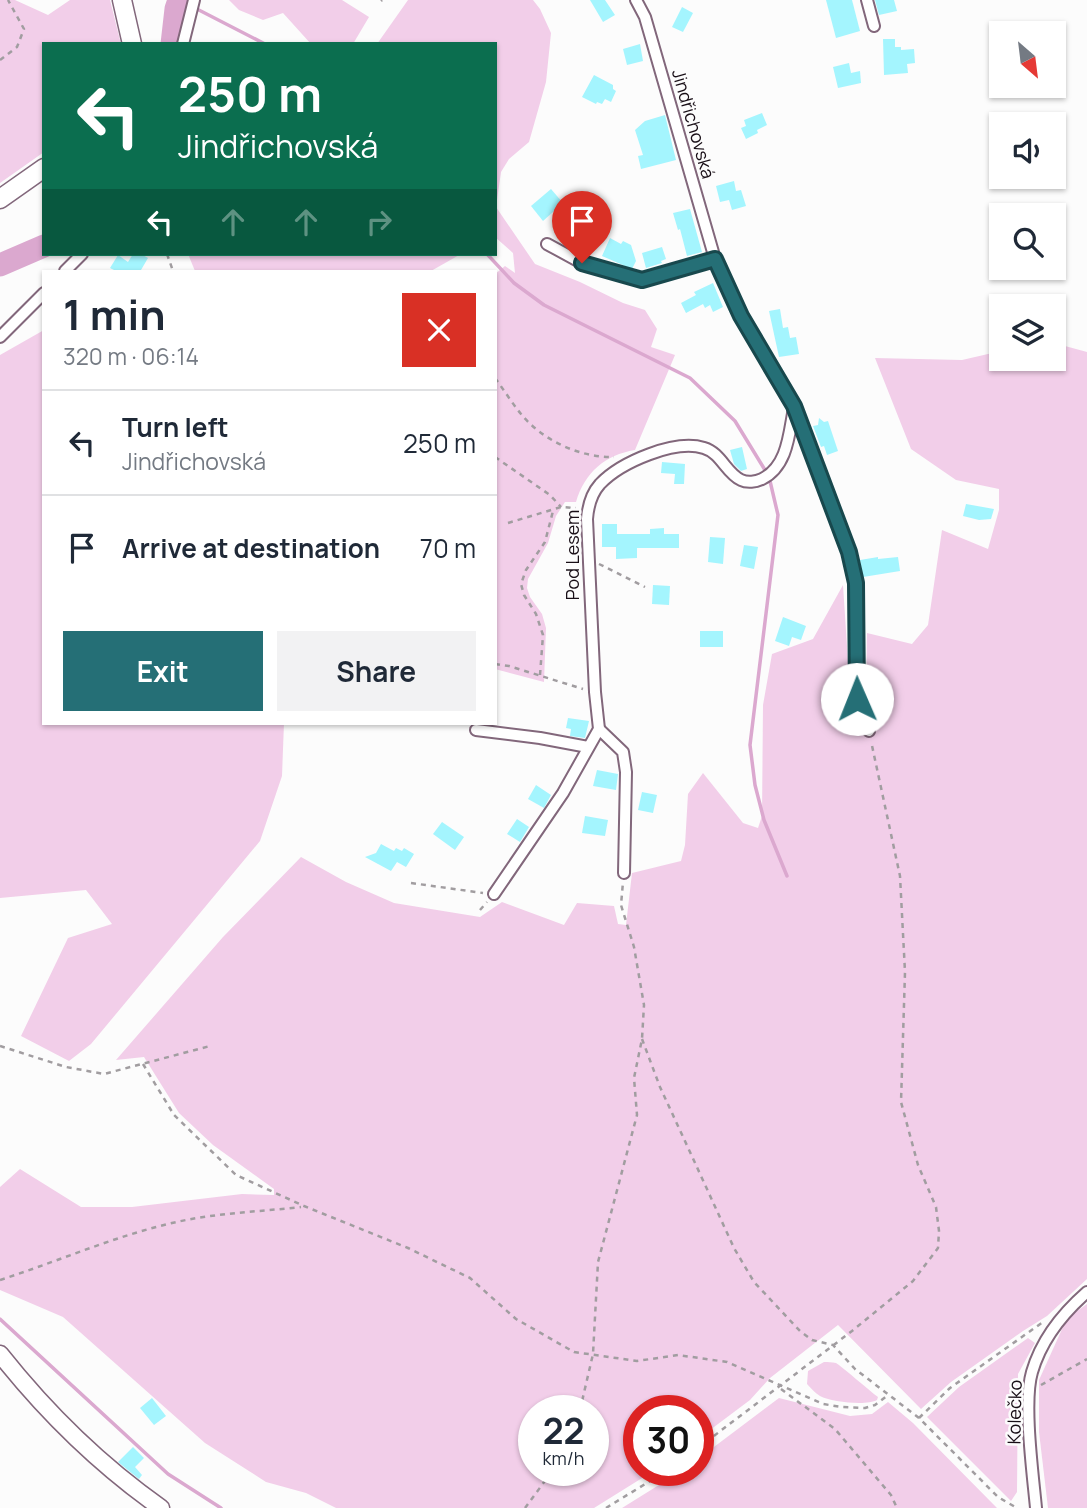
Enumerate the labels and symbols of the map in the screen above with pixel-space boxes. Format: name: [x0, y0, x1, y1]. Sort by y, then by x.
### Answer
north arrow: [989, 21, 1066, 98]
street label: Jindřichovská: [667, 66, 721, 181]
pin: [552, 191, 612, 263]
street label: Pod Lesem: [560, 510, 584, 600]
position arrow: [820, 662, 894, 736]
street label: Kolečko: [1001, 1379, 1027, 1445]
speed limit sign: 30: [623, 1395, 714, 1486]

